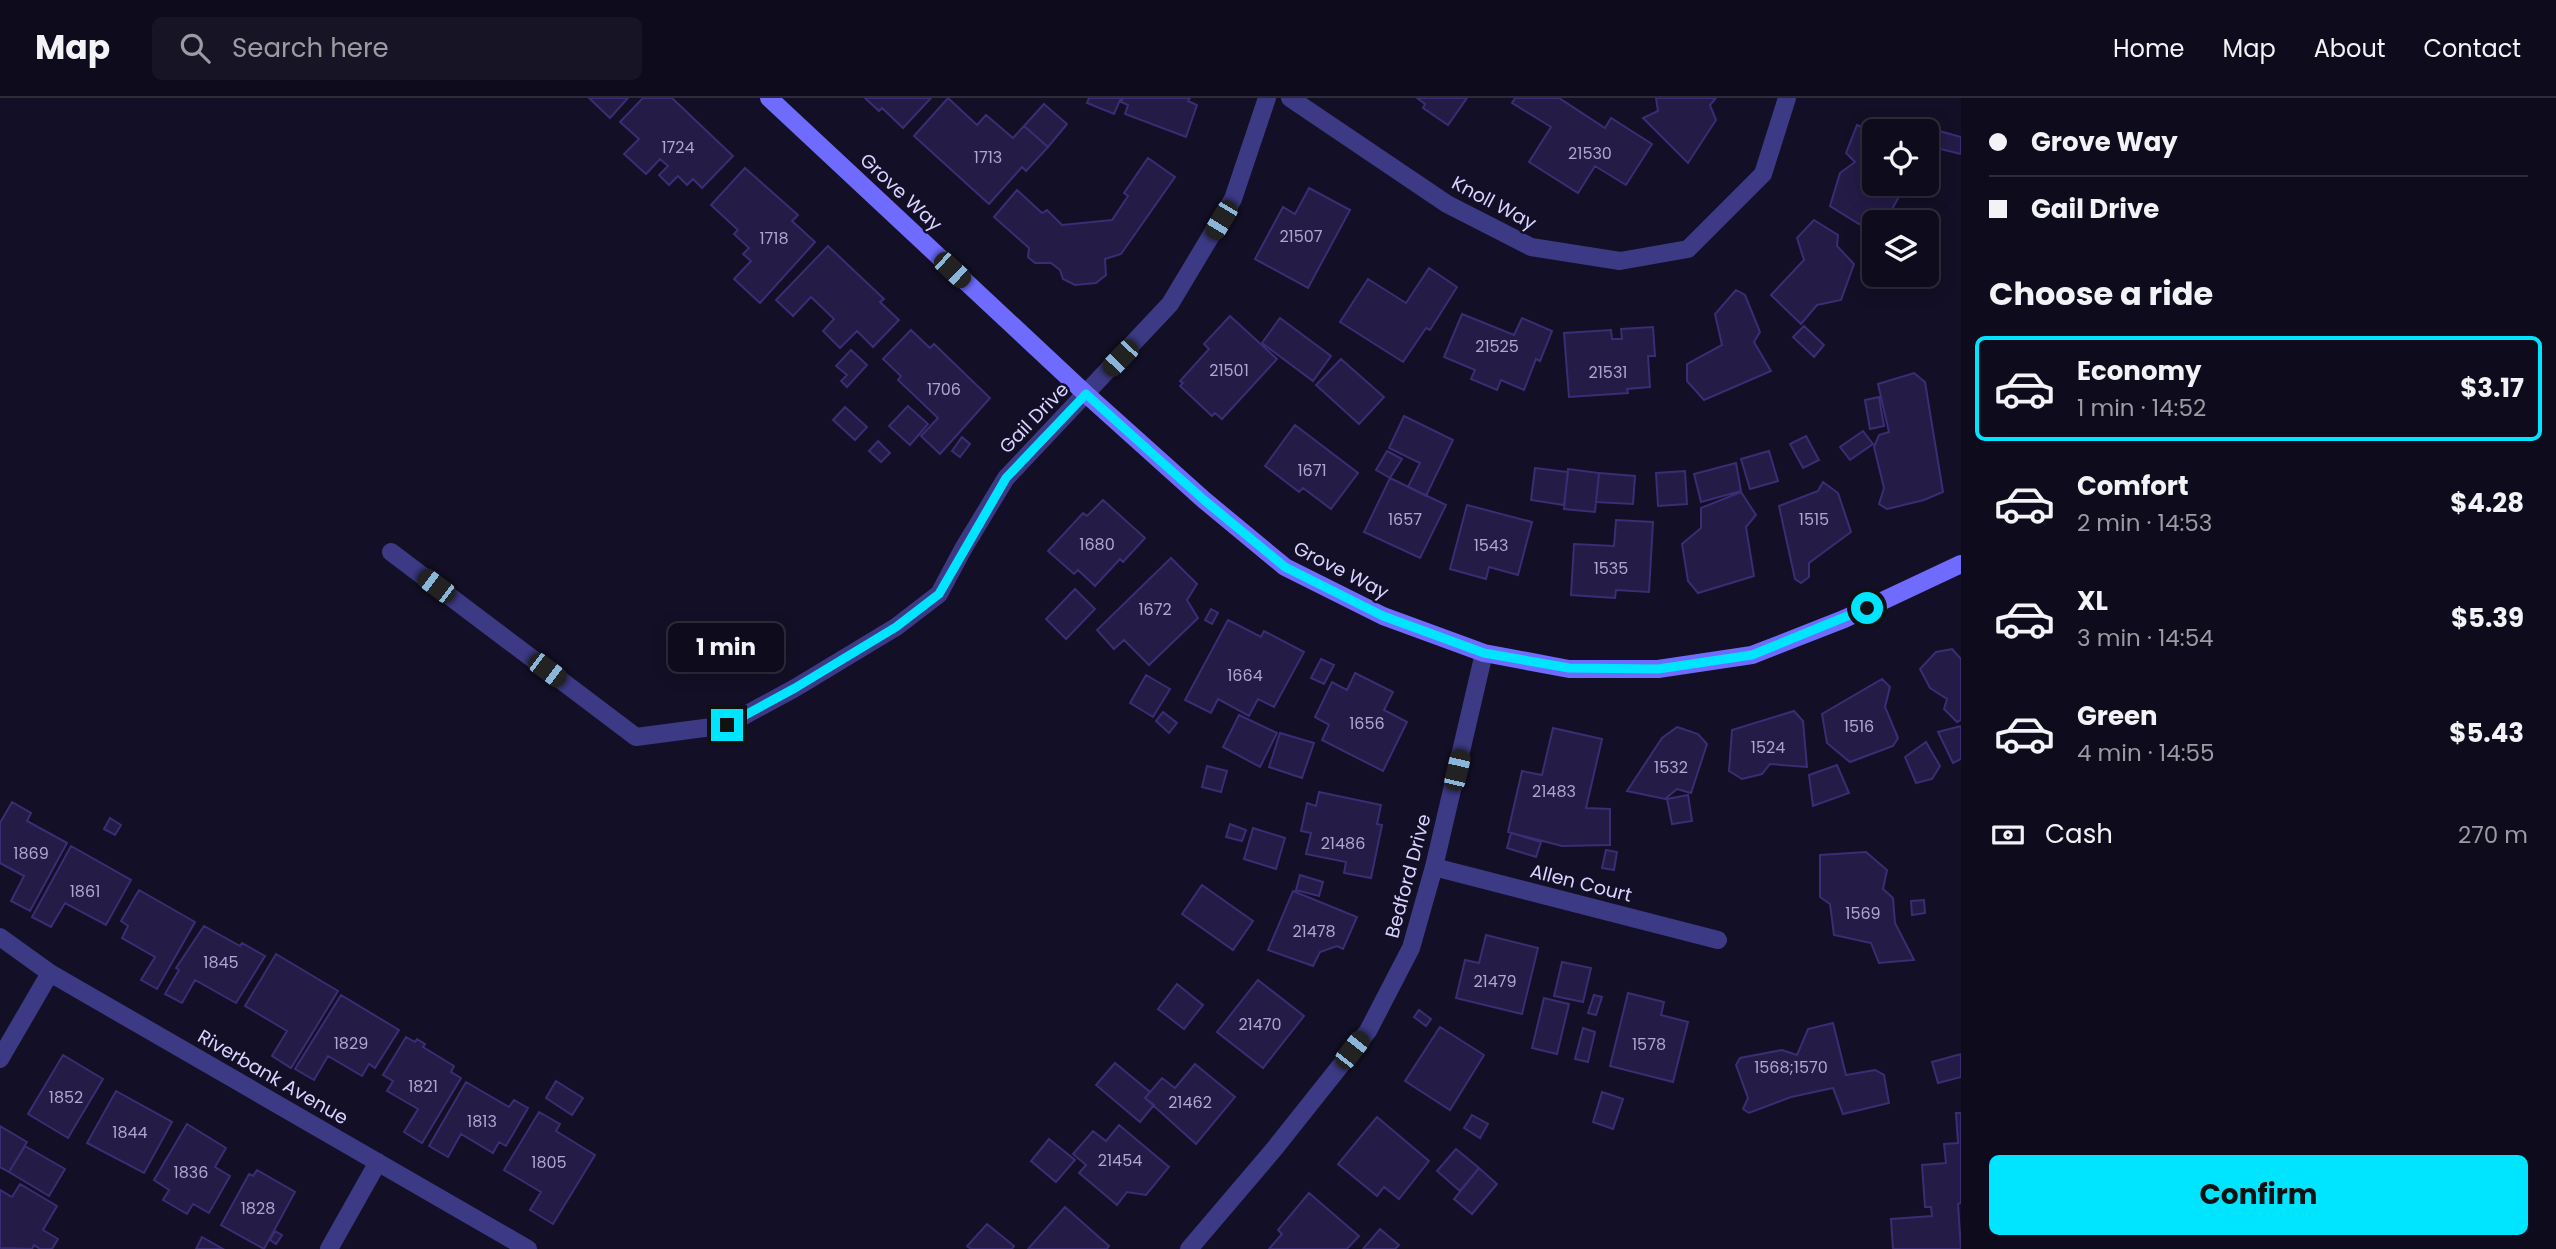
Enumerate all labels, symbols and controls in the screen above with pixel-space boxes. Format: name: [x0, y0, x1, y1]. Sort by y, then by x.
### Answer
search box: [152, 17, 642, 80]
text: Map: [35, 24, 110, 71]
icon: search: [176, 29, 214, 67]
text: Search here: [232, 30, 389, 66]
text: Home: [2113, 32, 2185, 65]
text: Map: [2223, 32, 2276, 65]
text: About: [2314, 32, 2385, 65]
text: Contact: [2423, 32, 2521, 65]
map controls: [1862, 119, 1939, 287]
button: locate: [1862, 119, 1939, 196]
text: Grove Way: [2031, 124, 2178, 160]
house number: 1724: [661, 136, 695, 159]
house number: 21530: [1568, 142, 1612, 165]
house number: 1713: [974, 146, 1002, 169]
street label: Grove Way: [854, 147, 948, 237]
street label: Knoll Way: [1447, 169, 1541, 237]
text: Gail Drive: [2031, 191, 2159, 227]
car: [1202, 197, 1241, 243]
button: layers: [1862, 210, 1939, 287]
house number: 21507: [1279, 225, 1323, 248]
house number: 1718: [759, 227, 789, 250]
car: [930, 248, 975, 292]
text: Choose a ride: [1989, 271, 2213, 316]
house number: 21525: [1475, 335, 1519, 358]
car: [1098, 336, 1143, 380]
text: Economy: [2077, 353, 2201, 389]
icon: car: [1993, 357, 2056, 420]
house number: 21501: [1209, 359, 1249, 382]
house number: 21531: [1589, 361, 1627, 384]
text: $3.17: [2460, 370, 2524, 406]
street label: Gail Drive: [993, 376, 1075, 460]
house number: 1706: [927, 378, 961, 401]
text: 1 min · 14:52: [2077, 392, 2206, 424]
house number: 1671: [1297, 459, 1327, 482]
text: Comfort: [2077, 468, 2189, 504]
icon: car: [1993, 472, 2056, 535]
text: $4.28: [2450, 485, 2524, 521]
text: 2 min · 14:53: [2077, 507, 2212, 539]
house number: 1657: [1388, 508, 1422, 531]
house number: 1515: [1799, 508, 1829, 531]
house number: 1680: [1079, 533, 1115, 556]
street label: Grove Way: [1289, 534, 1394, 606]
house number: 1543: [1474, 534, 1508, 557]
house number: 1535: [1594, 557, 1628, 580]
car: [413, 565, 460, 607]
text: XL: [2077, 583, 2108, 619]
icon: car: [1993, 587, 2056, 650]
route start: [1851, 592, 1883, 624]
house number: 1672: [1138, 598, 1172, 621]
text: $5.39: [2451, 600, 2524, 636]
text: 3 min · 14:54: [2077, 622, 2214, 654]
callout: 1 min: [669, 624, 785, 672]
text: 1 min: [696, 631, 756, 663]
car: [524, 649, 571, 691]
house number: 1664: [1227, 664, 1263, 687]
text: Green: [2077, 698, 2158, 734]
icon: car: [1993, 702, 2056, 765]
route end: [711, 709, 743, 741]
house number: 1656: [1349, 712, 1385, 735]
house number: 1516: [1844, 715, 1874, 738]
text: $5.43: [2449, 715, 2524, 751]
house number: 1524: [1751, 736, 1785, 759]
text: 4 min · 14:55: [2077, 737, 2214, 769]
car: [1443, 747, 1472, 793]
house number: 1532: [1654, 756, 1688, 779]
house number: 21483: [1532, 780, 1576, 803]
street label: Bedford Drive: [1378, 811, 1438, 941]
icon: cash: [1989, 816, 2027, 854]
text: Cash: [2045, 816, 2113, 852]
text: 270 m: [2458, 819, 2528, 851]
house number: 21486: [1321, 832, 1365, 855]
house number: 1869: [13, 842, 49, 865]
street label: Allen Court: [1527, 857, 1635, 909]
house number: 1861: [70, 880, 100, 903]
house number: 1569: [1845, 902, 1881, 925]
house number: 21478: [1292, 920, 1336, 943]
house number: 1845: [203, 951, 239, 974]
house number: 21479: [1473, 970, 1517, 993]
house number: 21470: [1238, 1013, 1282, 1036]
street label: Riverbank Avenue: [193, 1023, 353, 1131]
car: [1331, 1027, 1374, 1073]
house number: 1829: [334, 1032, 368, 1055]
house number: 1578: [1632, 1033, 1666, 1056]
house number: 1568;1570: [1754, 1056, 1828, 1079]
house number: 1821: [408, 1075, 438, 1098]
house number: 1852: [49, 1086, 83, 1109]
house number: 21462: [1168, 1091, 1212, 1114]
house number: 1813: [467, 1110, 497, 1133]
house number: 1844: [112, 1121, 148, 1144]
house number: 21454: [1098, 1149, 1142, 1172]
house number: 1805: [531, 1151, 567, 1174]
button: Confirm: [1989, 1155, 2528, 1235]
house number: 1836: [174, 1161, 208, 1184]
house number: 1828: [241, 1197, 275, 1220]

